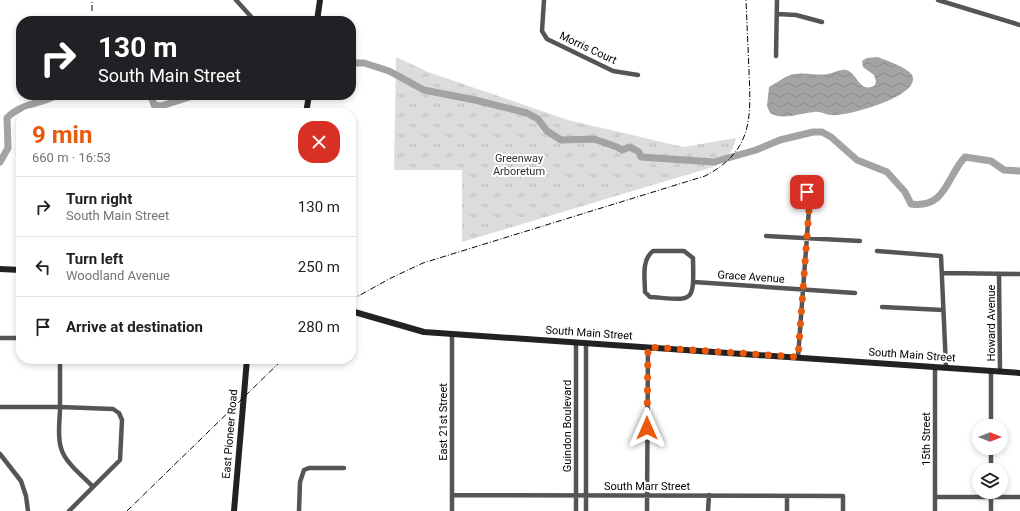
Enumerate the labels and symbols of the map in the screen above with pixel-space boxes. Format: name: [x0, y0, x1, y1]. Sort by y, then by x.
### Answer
street label: Morris Court: [557, 29, 619, 67]
park label: Greenway Arboretum: [493, 152, 545, 178]
pin: [790, 175, 824, 209]
street label: Grace Avenue: [717, 268, 785, 286]
street label: Howard Avenue: [985, 284, 998, 361]
street label: South Main Street: [545, 323, 633, 343]
street label: South Main Street: [868, 345, 956, 365]
street label: Guindon Boulevard: [561, 380, 574, 472]
street label: East 21st Street: [437, 383, 450, 461]
street label: East Pioneer Road: [220, 389, 240, 479]
position arrow: [626, 407, 668, 449]
street label: 15th Street: [920, 412, 933, 466]
north arrow: [972, 419, 1008, 455]
street label: South Marr Street: [604, 480, 690, 493]

